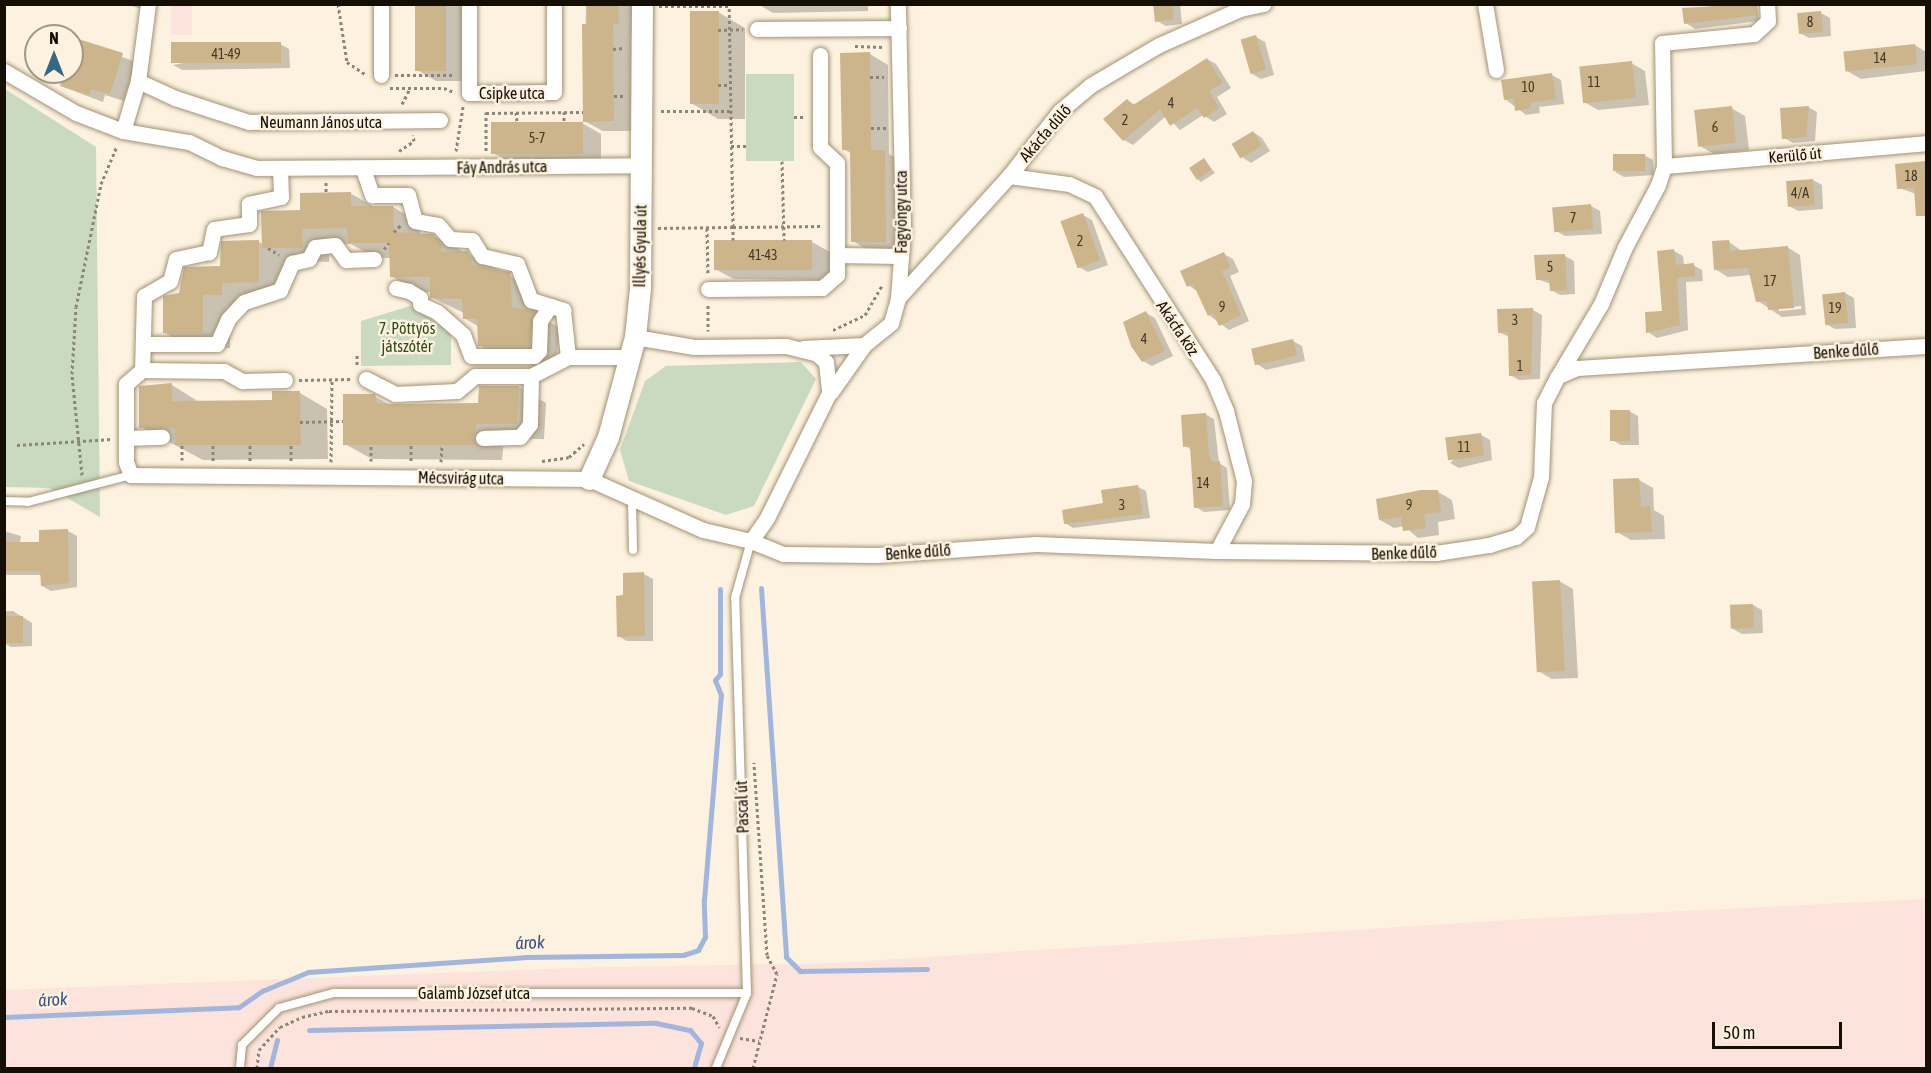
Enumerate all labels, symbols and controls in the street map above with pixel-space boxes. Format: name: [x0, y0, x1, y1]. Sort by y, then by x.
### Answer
house number: 8: [1807, 14, 1813, 30]
north arrow: [24, 24, 84, 84]
text: N: [49, 29, 59, 47]
house number: 41-49: [211, 46, 241, 62]
house number: 14: [1873, 50, 1887, 66]
house number: 11: [1587, 74, 1601, 90]
house number: 10: [1521, 79, 1535, 95]
street label: Csipke utca: [479, 83, 545, 103]
house number: 4: [1168, 95, 1174, 111]
street label: Akácfa dűlő: [1015, 101, 1075, 165]
street label: Neumann János utca: [260, 112, 382, 132]
house number: 2: [1122, 112, 1128, 128]
house number: 6: [1712, 119, 1718, 135]
house number: 5-7: [529, 130, 545, 146]
street label: Kerülő út: [1768, 143, 1822, 167]
street label: Fáy András utca: [456, 157, 548, 177]
house number: 18: [1904, 168, 1918, 184]
street label: Fagyöngy utca: [891, 170, 911, 254]
house number: 4/A: [1791, 185, 1809, 201]
street label: Illyés Gyula út: [630, 204, 650, 288]
house number: 7: [1570, 210, 1576, 226]
house number: 2: [1077, 233, 1083, 249]
house number: 41-43: [748, 247, 778, 263]
house number: 5: [1547, 259, 1553, 275]
house number: 17: [1763, 273, 1777, 289]
street label: Akácfa köz: [1153, 297, 1203, 359]
house number: 9: [1219, 299, 1225, 315]
house number: 19: [1828, 300, 1842, 316]
house number: 3: [1512, 312, 1518, 328]
park label: 7. Pöttyös játszótér: [379, 318, 435, 356]
house number: 4: [1141, 331, 1147, 347]
street label: Benke dűlő: [1813, 339, 1879, 363]
house number: 1: [1517, 358, 1523, 374]
house number: 11: [1457, 439, 1471, 455]
street label: Mécsvirág utca: [418, 468, 504, 488]
house number: 14: [1196, 475, 1210, 491]
house number: 3: [1119, 497, 1125, 513]
house number: 9: [1406, 497, 1412, 513]
street label: Benke dűlő: [885, 540, 951, 564]
street label: Benke dűlő: [1371, 542, 1437, 564]
street label: Pascal út: [731, 780, 753, 834]
water label: árok: [515, 932, 545, 954]
street label: Galamb József utca: [418, 983, 530, 1003]
water label: árok: [38, 988, 68, 1012]
scale bar: [1715, 1010, 1846, 1048]
text: 50 m: [1723, 1022, 1755, 1043]

